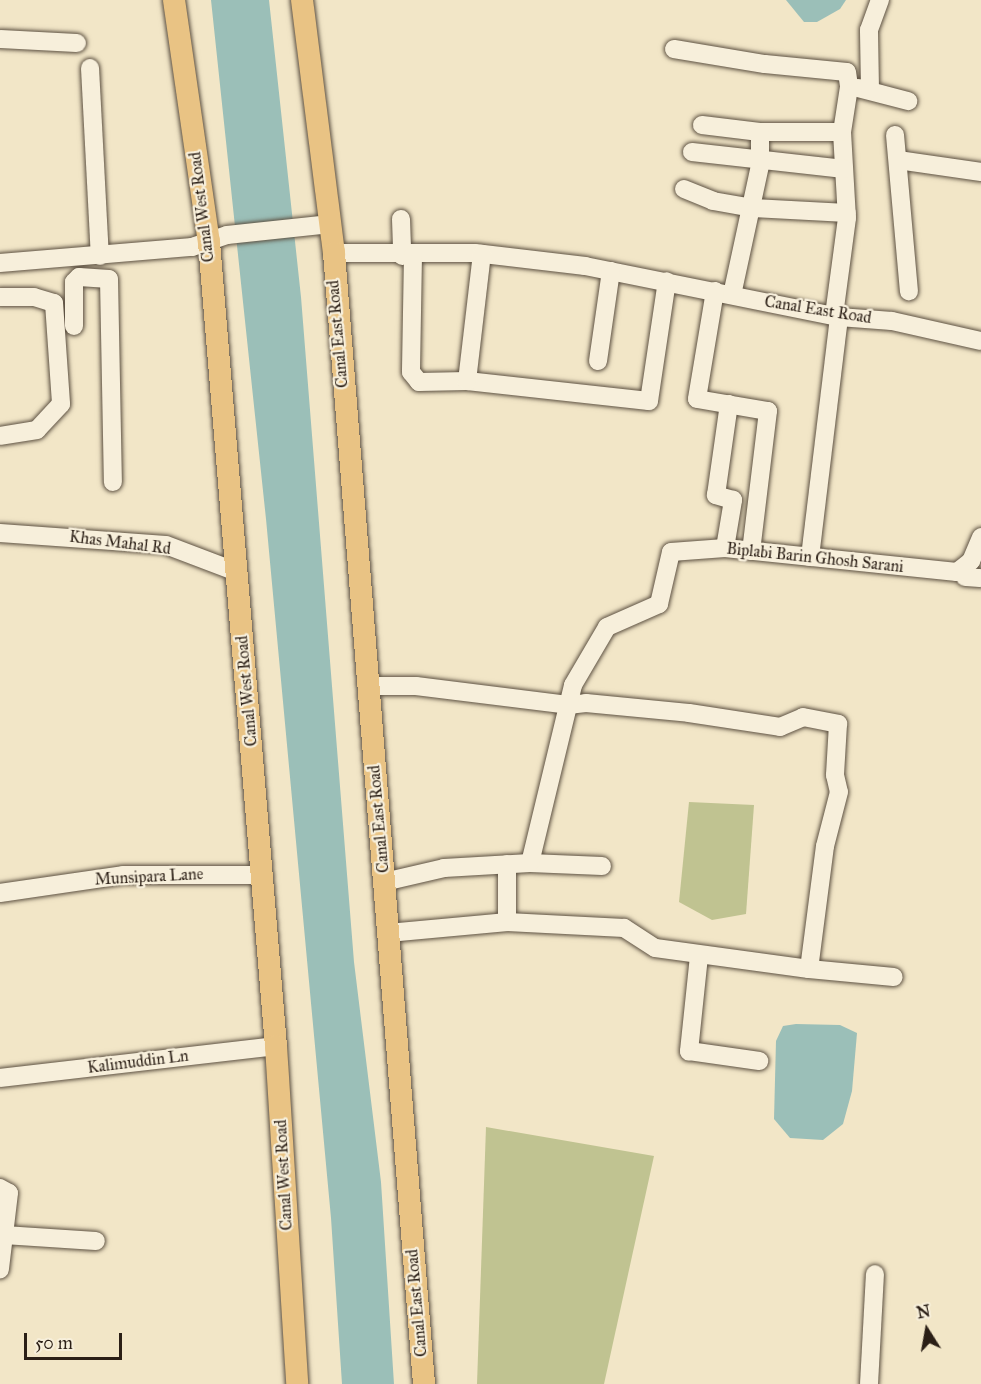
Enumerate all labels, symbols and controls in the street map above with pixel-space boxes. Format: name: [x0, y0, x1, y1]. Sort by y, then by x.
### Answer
street label: Canal West Road: [186, 151, 218, 263]
street label: Canal East Road: [324, 279, 352, 389]
street label: Canal East Road: [763, 292, 873, 328]
street label: Khas Mahal Rd: [68, 527, 172, 559]
street label: Biplabi Barin Ghosh Sarani: [725, 539, 905, 577]
street label: Canal West Road: [233, 635, 261, 747]
street label: Canal East Road: [365, 764, 393, 874]
street label: Munsipara Lane: [94, 865, 204, 889]
street label: Kalimuddin Ln: [86, 1046, 190, 1078]
street label: Canal West Road: [272, 1119, 296, 1231]
street label: Canal East Road: [403, 1248, 431, 1358]
north arrow: [897, 1300, 957, 1360]
text: N: [915, 1301, 932, 1322]
scale bar: [27, 1321, 124, 1359]
text: 50 m: [35, 1332, 73, 1354]

